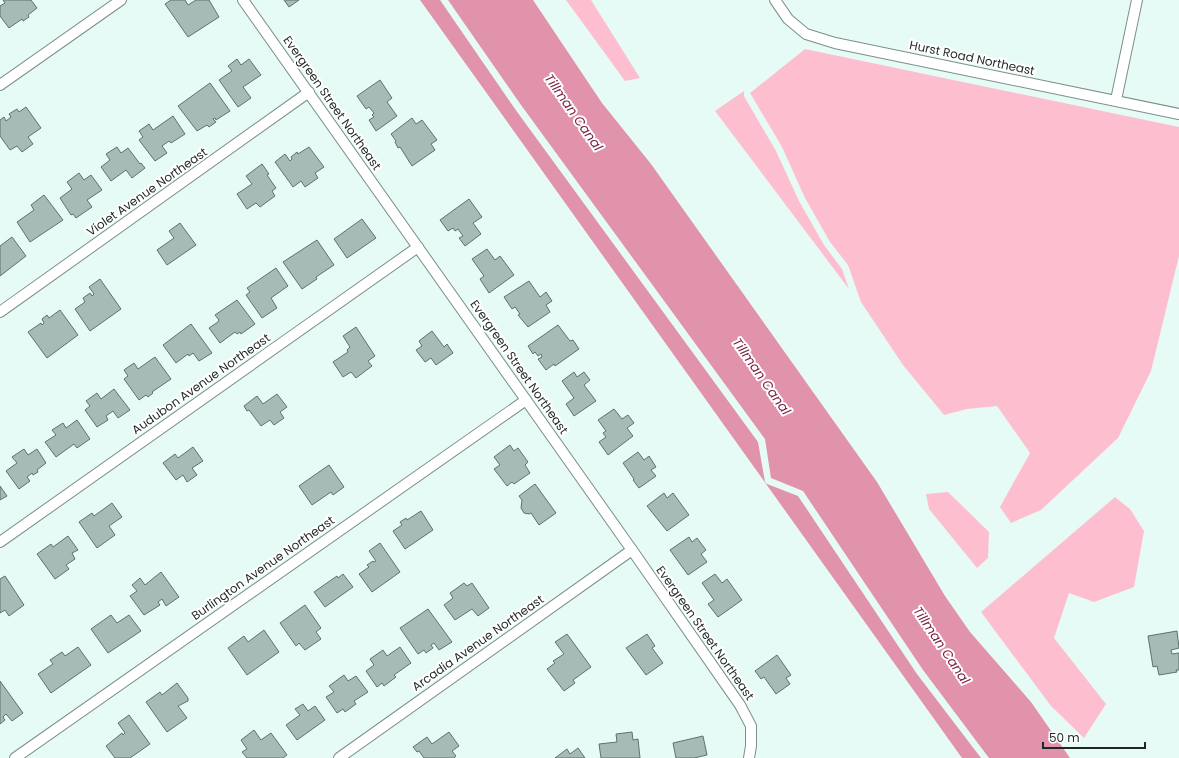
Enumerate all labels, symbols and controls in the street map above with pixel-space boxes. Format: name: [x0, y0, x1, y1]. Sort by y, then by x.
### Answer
street label: Evergreen Street Northeast: [279, 32, 385, 173]
street label: Hurst Road Northeast: [908, 36, 1036, 79]
water label: Tillman Canal: [540, 70, 608, 155]
street label: Violet Avenue Northeast: [83, 143, 210, 240]
street label: Evergreen Street Northeast: [466, 296, 572, 437]
street label: Audubon Avenue Northeast: [128, 329, 273, 438]
water label: Tillman Canal: [728, 334, 796, 419]
street label: Burlington Avenue Northeast: [188, 512, 338, 624]
street label: Evergreen Street Northeast: [652, 562, 758, 703]
street label: Arcadia Avenue Northeast: [408, 590, 547, 695]
water label: Tillman Canal: [909, 603, 975, 689]
scale bar: [1043, 724, 1145, 750]
text: 50 m: [1049, 729, 1080, 746]

